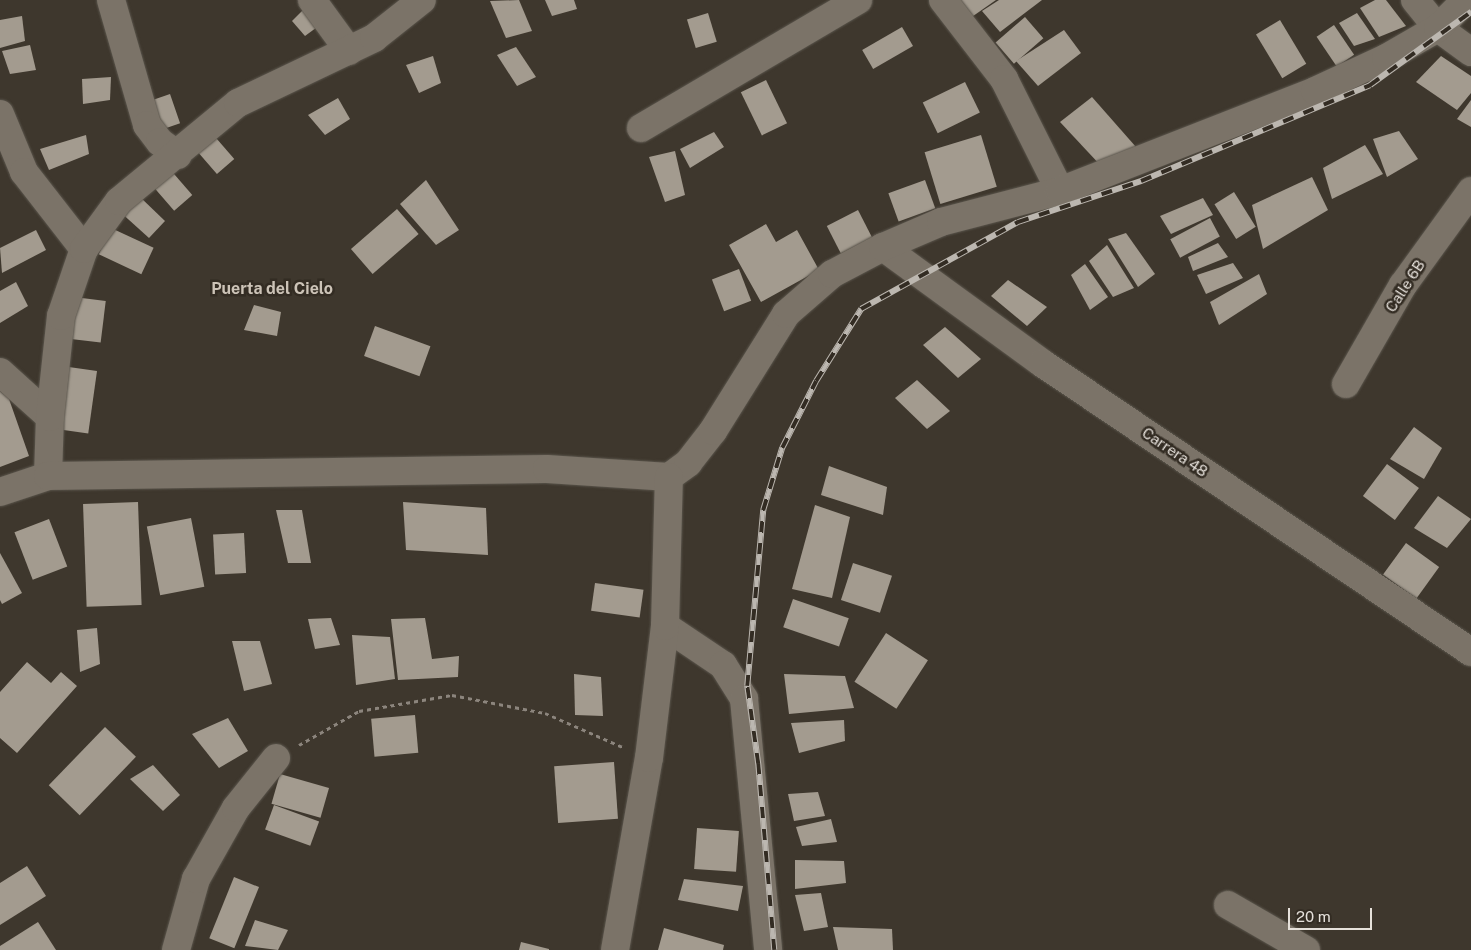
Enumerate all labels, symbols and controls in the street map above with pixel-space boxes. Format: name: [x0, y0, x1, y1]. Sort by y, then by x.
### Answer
street label: Calle 6B: [1382, 257, 1428, 315]
district label: Puerta del Cielo: [211, 279, 333, 299]
street label: Carrera 48: [1139, 423, 1211, 481]
scale bar: [1291, 898, 1375, 930]
text: 20 m: [1296, 908, 1331, 925]

